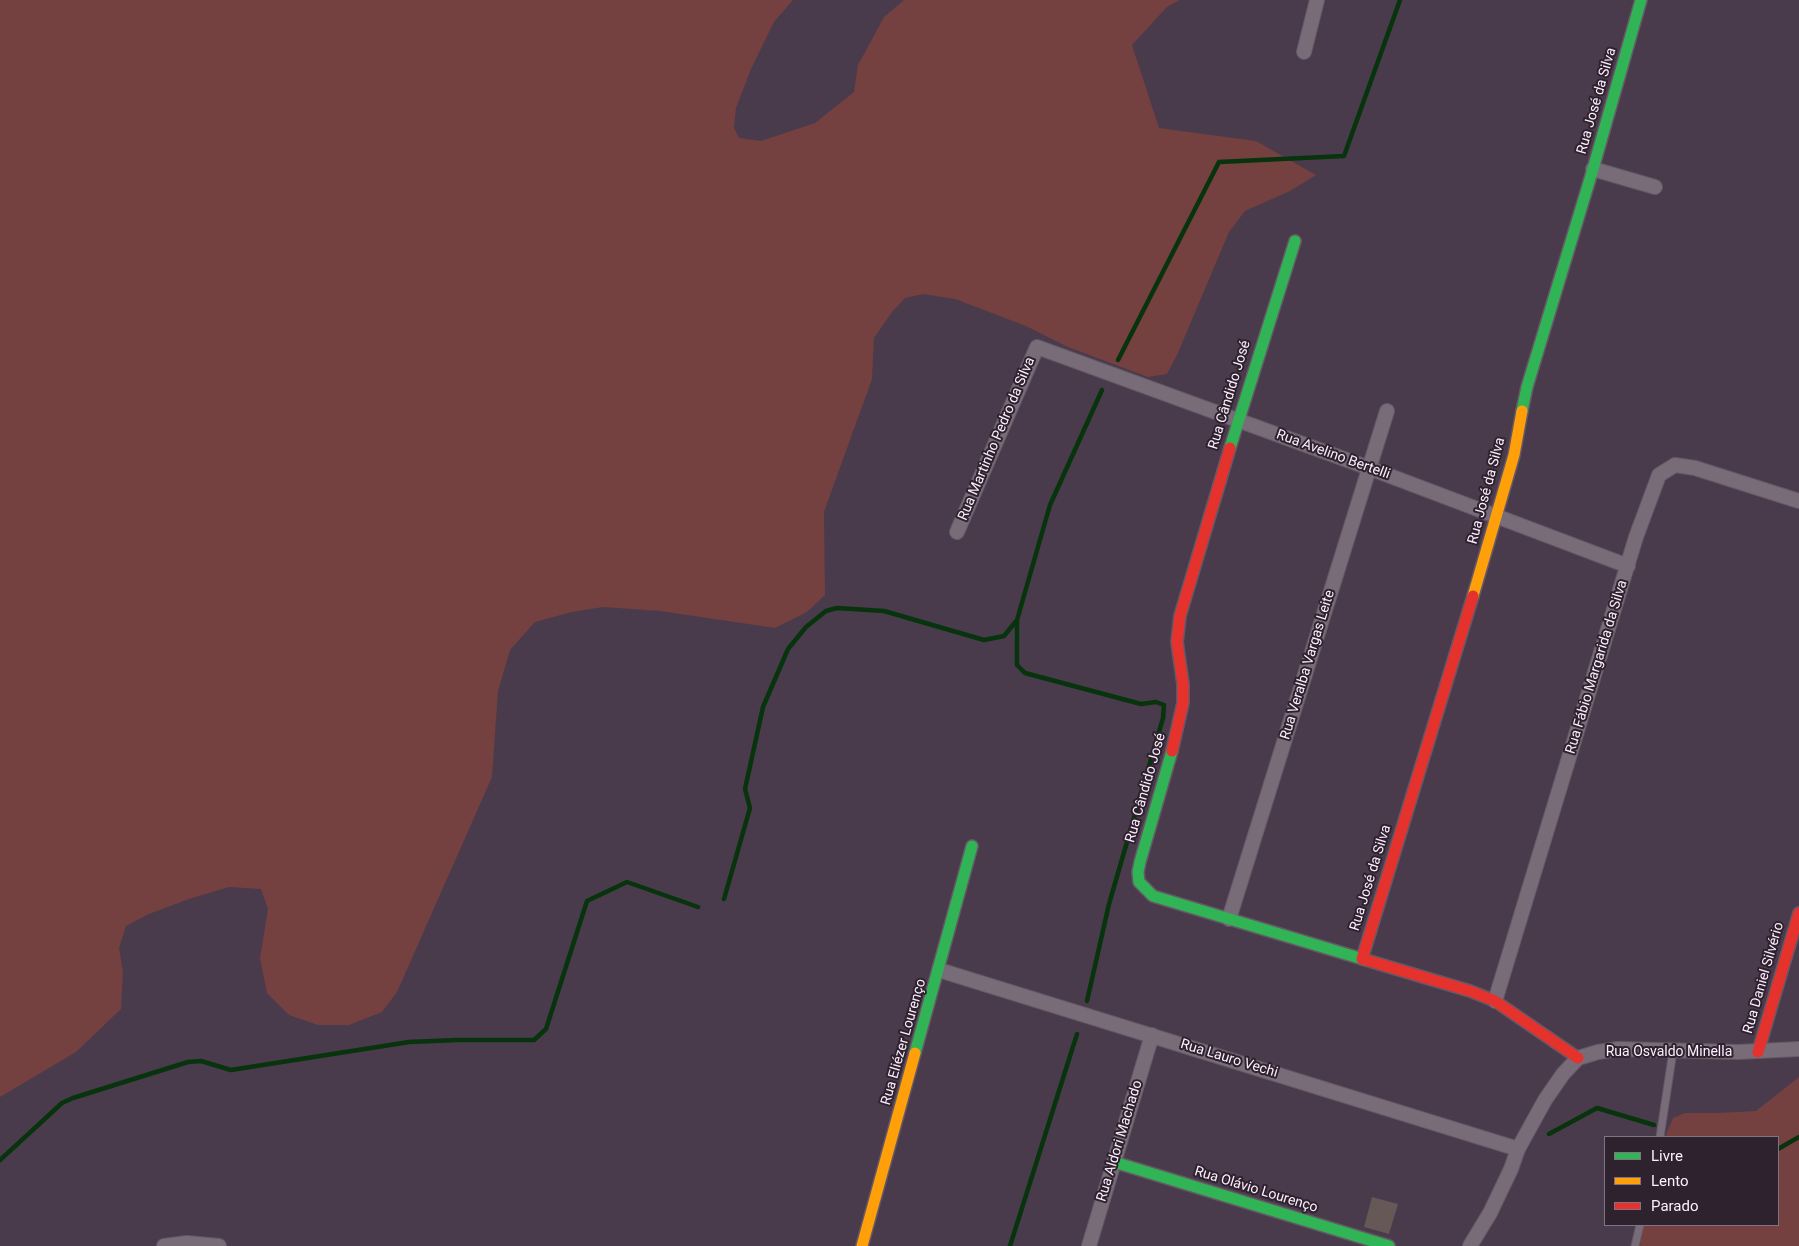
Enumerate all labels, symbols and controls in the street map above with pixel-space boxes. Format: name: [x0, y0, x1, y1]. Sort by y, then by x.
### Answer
street label: Rua José da Silva: [1574, 46, 1620, 156]
street label: Rua Cândido José: [1205, 339, 1255, 451]
street label: Rua Martinho Pedro da Silva: [955, 355, 1039, 523]
street label: Rua Avelino Bertelli: [1274, 427, 1392, 483]
street label: Rua José da Silva: [1465, 436, 1509, 546]
street label: Rua Fábio Margarida da Silva: [1563, 578, 1631, 756]
street label: Rua Veralba Vargas Leite: [1277, 588, 1339, 742]
street label: Rua Cândido José: [1122, 731, 1170, 845]
street label: Rua José da Silva: [1347, 823, 1395, 933]
street label: Rua Daniel Silvério: [1740, 920, 1788, 1036]
street label: Rua Eliézer Lourenço: [878, 977, 930, 1107]
street label: Rua Lauro Vechi: [1178, 1036, 1280, 1082]
street label: Rua Osvaldo Minella: [1606, 1044, 1732, 1060]
street label: Rua Aldori Machado: [1094, 1078, 1146, 1204]
legend: [1604, 1136, 1779, 1226]
text: Livre: [1651, 1147, 1683, 1165]
street label: Rua Olávio Lourenço: [1192, 1163, 1320, 1217]
text: Lento: [1651, 1172, 1689, 1190]
text: Parado: [1651, 1197, 1699, 1215]

